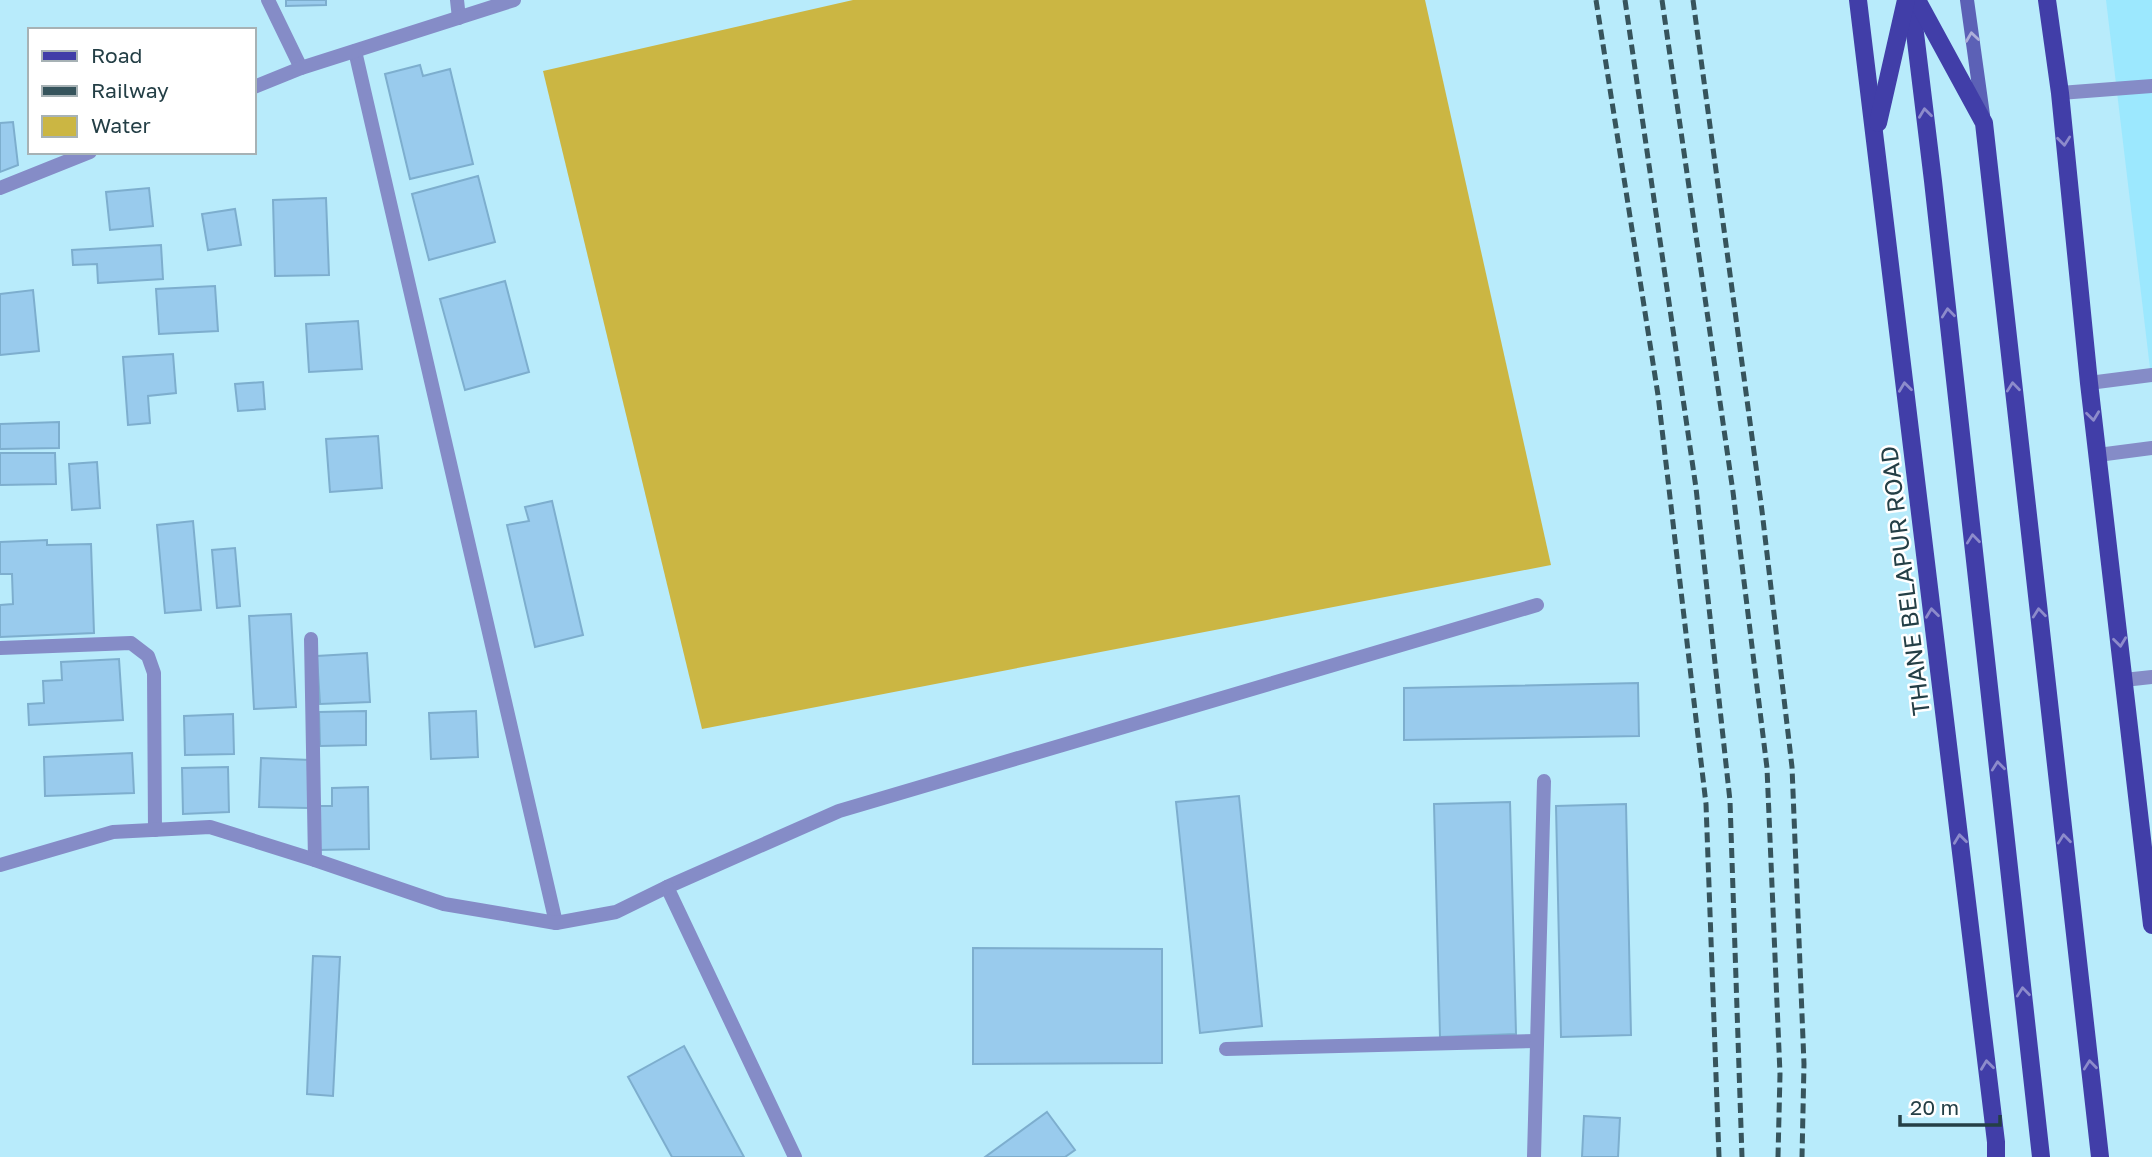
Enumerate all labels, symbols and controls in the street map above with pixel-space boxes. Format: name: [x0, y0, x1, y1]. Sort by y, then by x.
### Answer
legend: [28, 28, 256, 154]
one-way arrow: [1965, 31, 1980, 43]
text: Road: [91, 42, 142, 68]
text: Railway: [91, 77, 169, 103]
one-way arrow: [1917, 107, 1932, 119]
text: Water: [91, 112, 151, 138]
one-way arrow: [2057, 135, 2072, 146]
one-way arrow: [1941, 308, 1956, 319]
one-way arrow: [1898, 381, 1913, 393]
one-way arrow: [2006, 381, 2021, 392]
one-way arrow: [2085, 410, 2100, 421]
street label: THANE BELAPUR ROAD: [1873, 445, 1935, 717]
one-way arrow: [1966, 534, 1981, 545]
one-way arrow: [1925, 607, 1940, 619]
one-way arrow: [2031, 607, 2046, 619]
one-way arrow: [2112, 636, 2127, 647]
one-way arrow: [1990, 760, 2005, 771]
one-way arrow: [1952, 833, 1967, 845]
one-way arrow: [2057, 833, 2072, 845]
one-way arrow: [2015, 986, 2030, 998]
one-way arrow: [1979, 1059, 1994, 1071]
one-way arrow: [2082, 1059, 2097, 1071]
scale bar: [1900, 1084, 2000, 1128]
text: 20 m: [1910, 1094, 1959, 1120]

